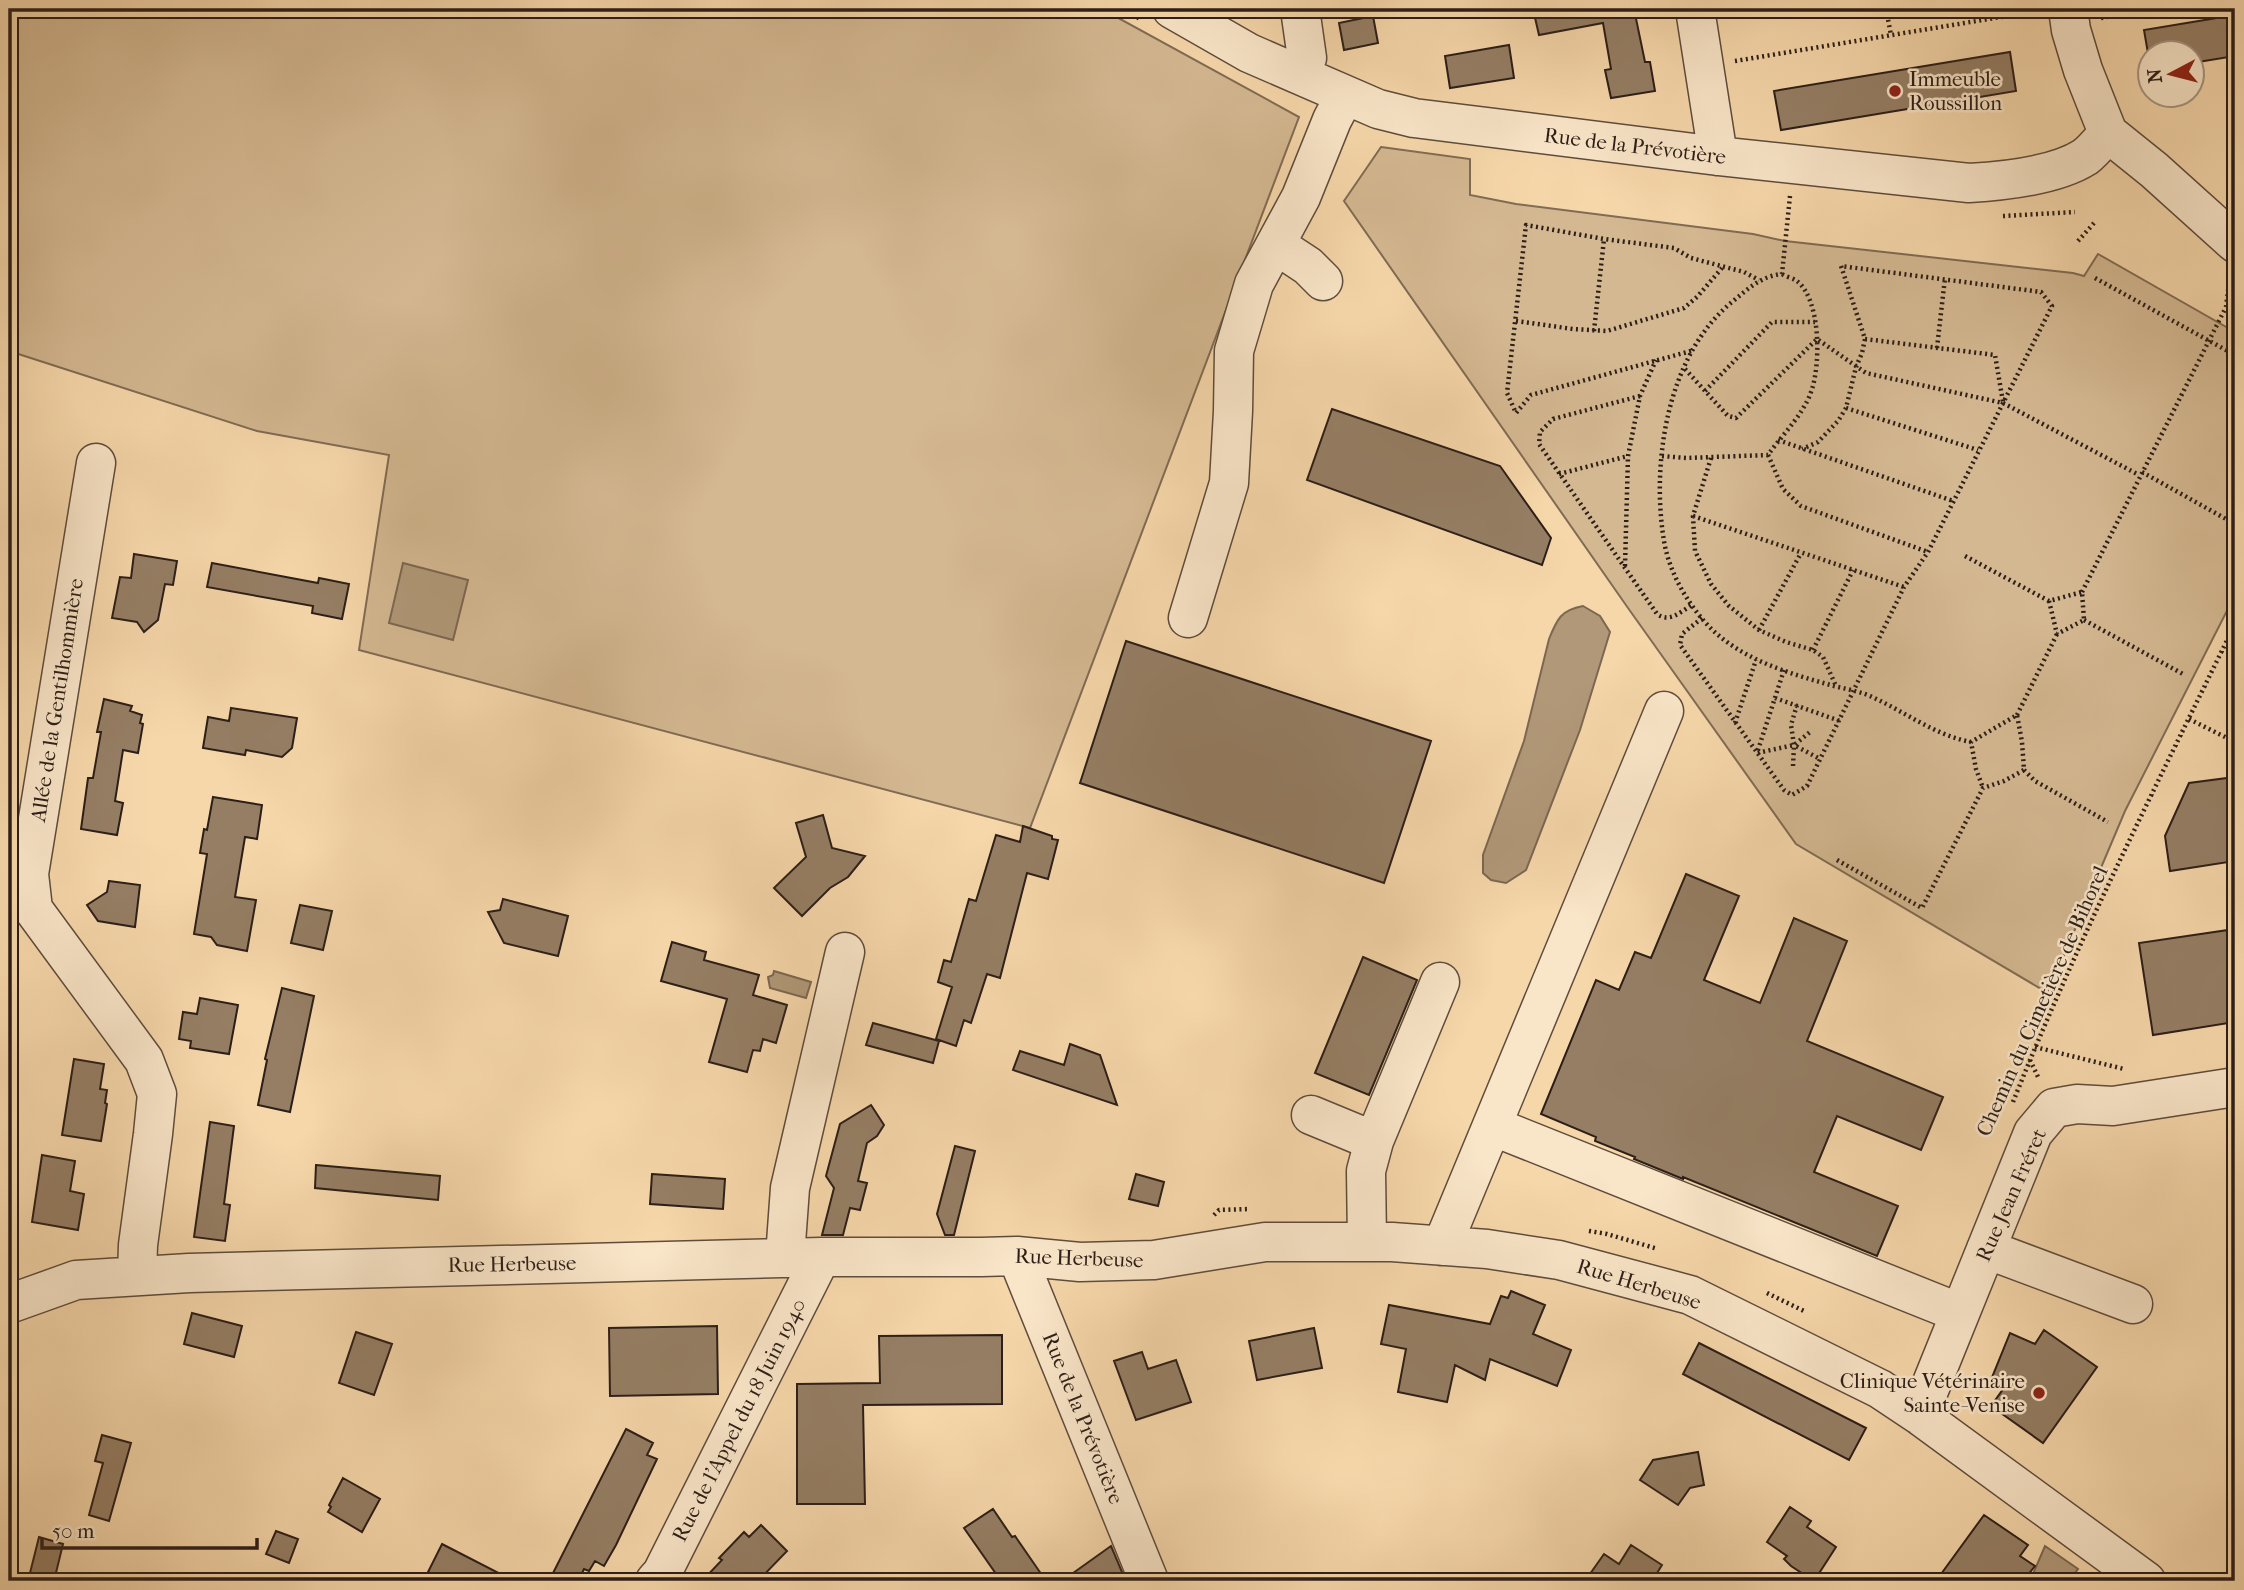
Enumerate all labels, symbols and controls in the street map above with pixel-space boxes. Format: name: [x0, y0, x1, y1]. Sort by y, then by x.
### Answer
north arrow: [2136, 38, 2206, 108]
place label: Immeuble Roussillon: [1909, 67, 2002, 115]
text: N: [2143, 67, 2167, 84]
marker: Immeuble Roussillon: [1887, 83, 1903, 99]
street label: Rue de la Prévotière: [1543, 123, 1727, 169]
street label: Allée de la Gentilhommière: [26, 576, 88, 825]
street label: Chemin du Cimetière de Bihorel: [1971, 862, 2113, 1140]
street label: Rue Jean Fréret: [1971, 1124, 2051, 1265]
street label: Rue Herbeuse: [1014, 1244, 1144, 1272]
street label: Rue Herbeuse: [447, 1251, 577, 1277]
street label: Rue Herbeuse: [1574, 1254, 1704, 1314]
street label: Rue de l'Appel du 18 Juin 1940: [667, 1295, 811, 1545]
street label: Rue de la Prévotière: [1038, 1329, 1128, 1507]
place label: Clinique Vétérinaire Sainte-Venise: [1840, 1369, 2025, 1417]
marker: Clinique Vétérinaire Sainte-Venise: [2031, 1385, 2047, 1401]
scale bar: [42, 1506, 257, 1550]
text: 50 m: [52, 1519, 95, 1543]

